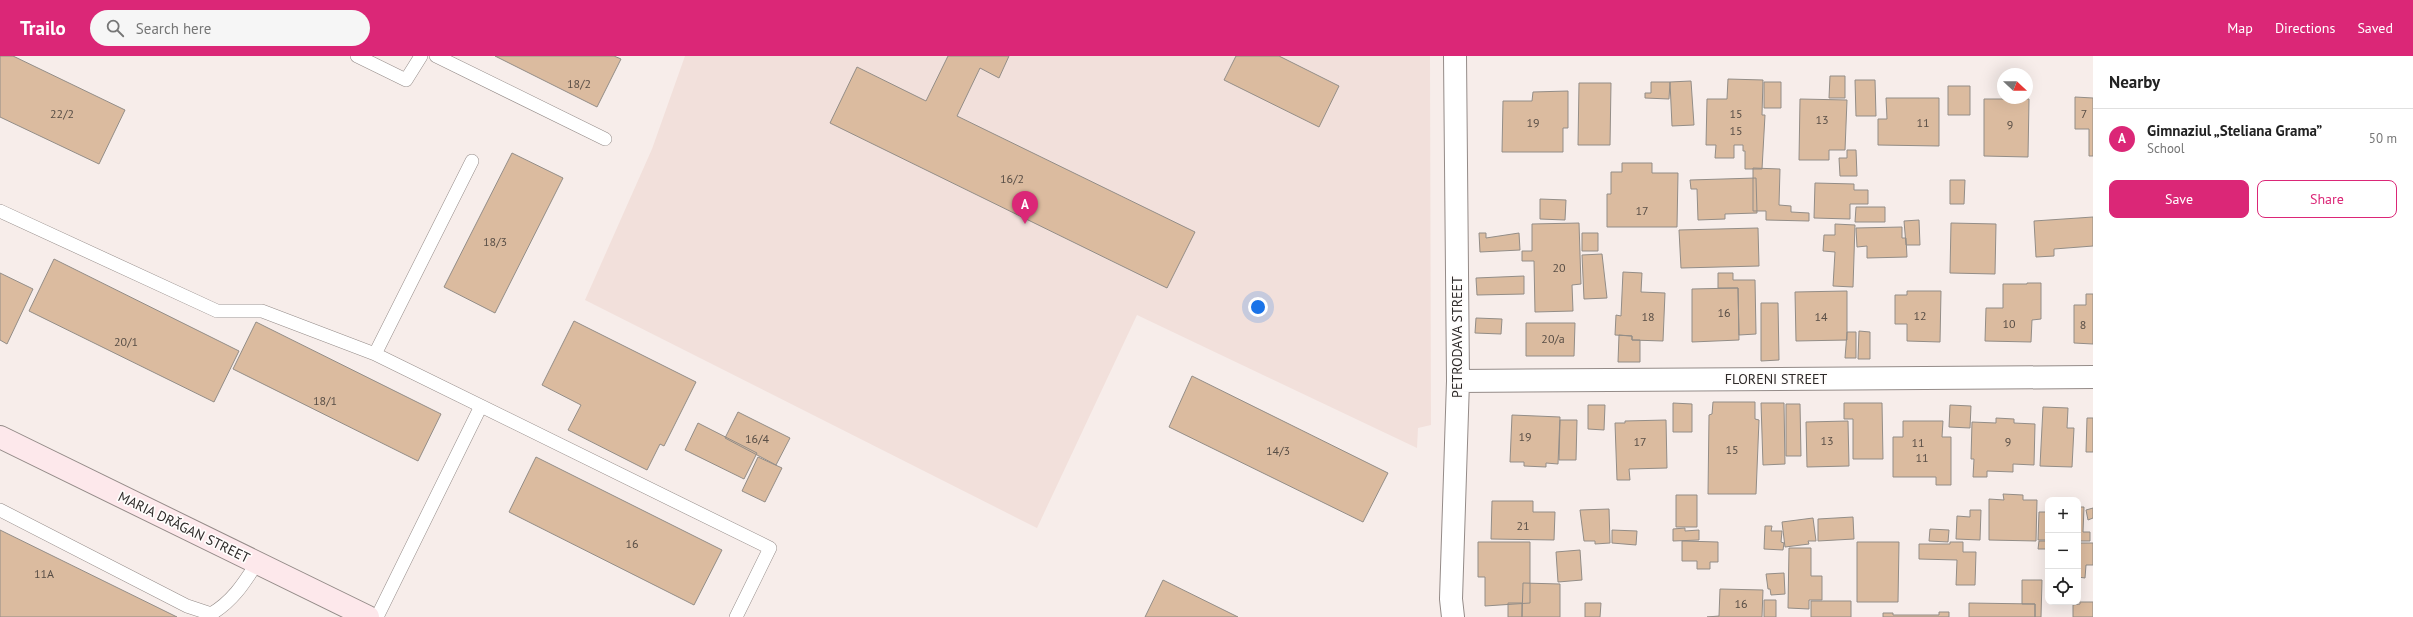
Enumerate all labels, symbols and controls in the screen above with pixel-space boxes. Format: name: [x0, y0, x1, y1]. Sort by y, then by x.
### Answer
search box: [90, 10, 370, 46]
text: Trailo: [20, 16, 66, 40]
icon: search: [104, 17, 126, 39]
text: Search here: [136, 19, 211, 38]
text: Map: [2227, 19, 2253, 37]
text: Directions: [2275, 19, 2335, 37]
text: Saved: [2357, 19, 2393, 37]
north arrow: [1997, 68, 2033, 104]
text: Nearby: [2109, 71, 2160, 93]
house number: 18/2: [567, 76, 591, 91]
house number: 22/2: [50, 106, 74, 121]
house number: 15: [1729, 106, 1743, 121]
house number: 7: [2081, 106, 2087, 121]
house number: 13: [1815, 112, 1829, 127]
house number: 19: [1526, 115, 1540, 130]
house number: 11: [1916, 115, 1930, 130]
house number: 9: [2007, 117, 2013, 132]
text: Gimnaziul „Steliana Grama”: [2147, 121, 2322, 140]
house number: 15: [1729, 123, 1743, 138]
text: A: [2118, 130, 2126, 147]
text: 50 m: [2369, 130, 2397, 147]
text: School: [2147, 140, 2185, 157]
house number: 16/2: [1000, 171, 1024, 186]
button: Save: [2109, 180, 2249, 218]
button: Share: [2257, 180, 2397, 218]
pin: A: [1012, 191, 1038, 224]
house number: 17: [1635, 203, 1649, 218]
house number: 18/3: [483, 234, 507, 249]
house number: 20: [1552, 260, 1566, 275]
street label: PETRODAVA STREET: [1448, 276, 1466, 398]
your location: [1248, 297, 1268, 317]
house number: 16: [1717, 305, 1731, 320]
house number: 12: [1913, 308, 1927, 323]
house number: 18: [1641, 309, 1655, 324]
house number: 14: [1814, 309, 1828, 324]
house number: 10: [2002, 316, 2016, 331]
house number: 8: [2080, 317, 2086, 332]
house number: 20/a: [1541, 331, 1565, 346]
house number: 20/1: [114, 334, 138, 349]
street label: FLORENI STREET: [1725, 370, 1827, 388]
house number: 18/1: [313, 393, 337, 408]
house number: 19: [1518, 429, 1532, 444]
house number: 16/4: [745, 431, 769, 446]
house number: 13: [1820, 433, 1834, 448]
house number: 17: [1633, 434, 1647, 449]
house number: 9: [2005, 434, 2011, 449]
house number: 11: [1911, 435, 1925, 450]
house number: 15: [1725, 442, 1739, 457]
house number: 14/3: [1266, 443, 1290, 458]
house number: 11: [1915, 450, 1929, 465]
street label: MARIA DRĂGAN STREET: [115, 487, 253, 567]
map controls: [2045, 497, 2081, 605]
button: +: [2045, 497, 2081, 533]
house number: 21: [1516, 518, 1530, 533]
button: −: [2045, 533, 2081, 569]
house number: 16: [625, 536, 639, 551]
house number: 11A: [34, 566, 54, 581]
button: locate: [2045, 569, 2081, 605]
house number: 16: [1734, 596, 1748, 611]

